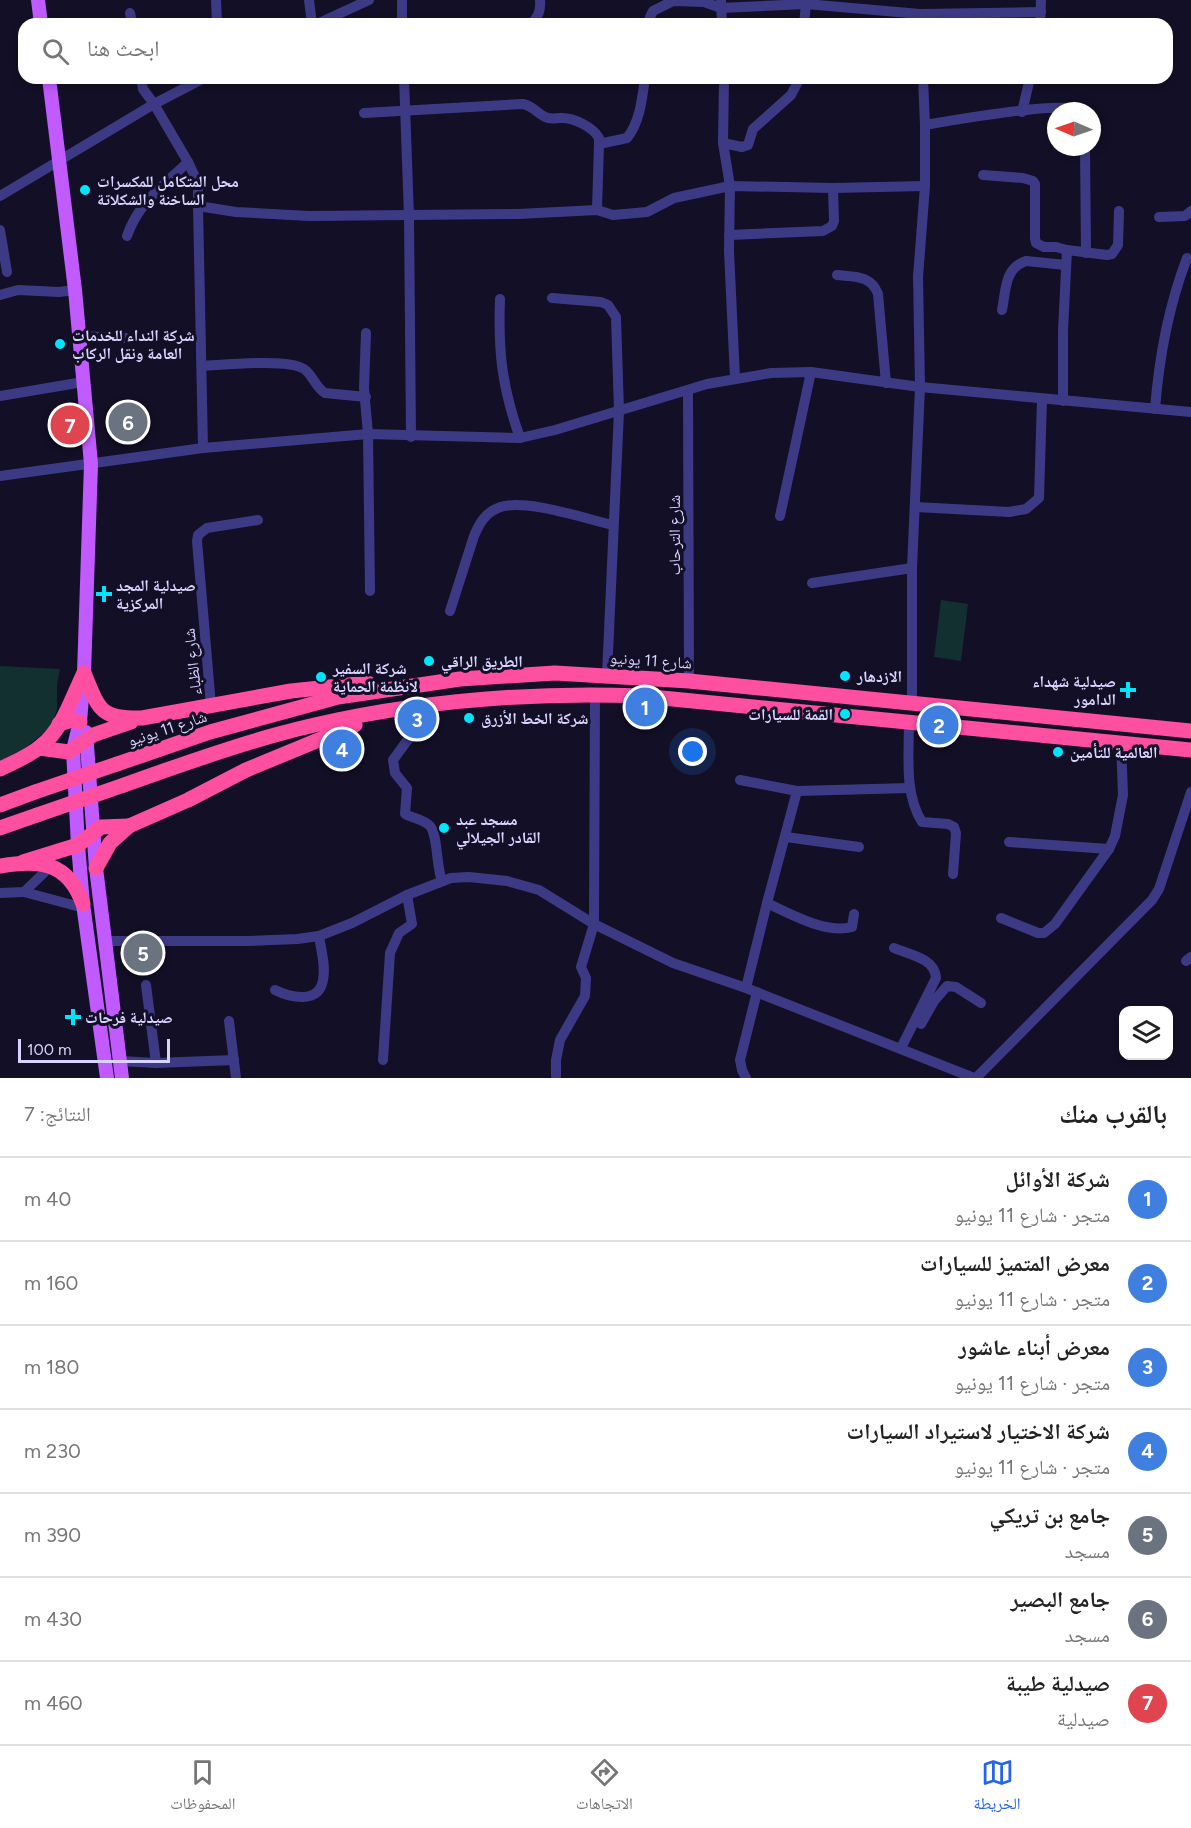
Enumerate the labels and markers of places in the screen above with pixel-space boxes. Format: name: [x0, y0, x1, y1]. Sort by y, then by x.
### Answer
place label: محل المتكامل للمكسرات الساخنة والشكلاتة: [97, 172, 239, 209]
marker: محل المتكامل للمكسرات الساخنة والشكلاتة: [78, 183, 92, 197]
place label: شركة النداء للخدمات العامة ونقل الركاب: [72, 326, 195, 363]
marker: شركة النداء للخدمات العامة ونقل الركاب: [53, 337, 67, 351]
pin: 6: [108, 400, 148, 444]
pin: 7: [50, 402, 90, 448]
place label: صيدلية المجد المركزية: [116, 576, 196, 613]
marker: صيدلية المجد المركزية: [97, 587, 111, 601]
place label: الطريق الراقي: [441, 652, 523, 674]
marker: الطريق الراقي: [422, 654, 436, 668]
place label: شركة السفير لانظمة الحماية: [332, 659, 418, 696]
place label: الازدهار: [856, 667, 902, 686]
marker: الازدهار: [838, 669, 852, 683]
marker: شركة السفير لانظمة الحماية: [314, 670, 328, 684]
place label: صيدلية شهداء الدامور: [1032, 672, 1116, 709]
marker: صيدلية شهداء الدامور: [1121, 683, 1135, 697]
pin: 1: [626, 684, 664, 730]
pin: 3: [398, 696, 436, 742]
pin: 2: [920, 702, 958, 748]
place label: القمة للسيارات: [748, 705, 833, 724]
marker: القمة للسيارات: [838, 707, 852, 721]
place label: شركة الخط الأزرق: [481, 709, 588, 728]
marker: شركة الخط الأزرق: [462, 711, 476, 725]
pin: 4: [322, 726, 362, 771]
place label: العالمية للتأمين: [1070, 743, 1158, 762]
marker: العالمية للتأمين: [1051, 745, 1065, 759]
place label: مسجد عبد القادر الجيلالي: [456, 810, 541, 850]
marker: مسجد عبد القادر الجيلالي: [437, 821, 451, 835]
pin: 5: [124, 930, 162, 976]
place label: صيدلية فرحات: [85, 1008, 173, 1027]
marker: صيدلية فرحات: [66, 1010, 80, 1024]

